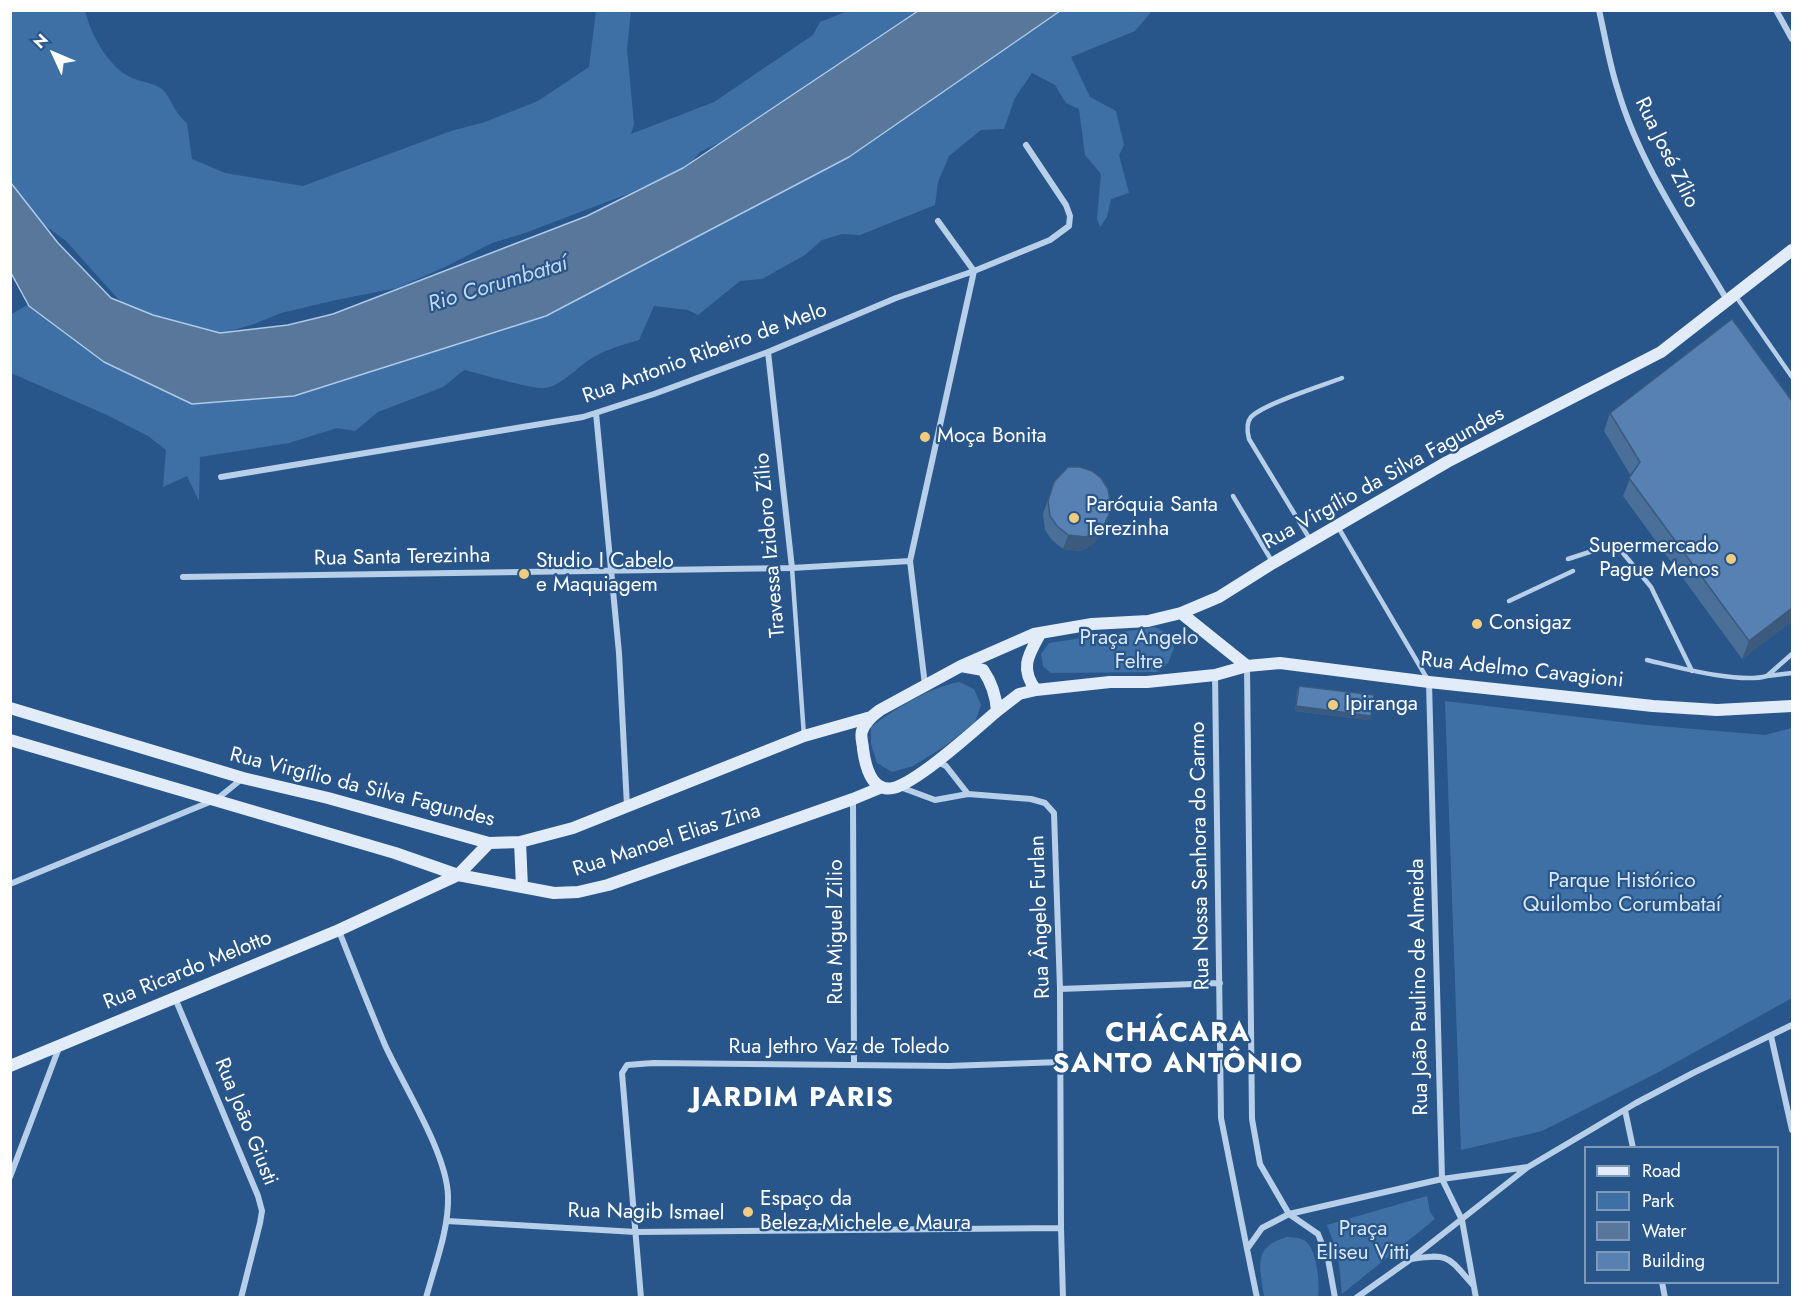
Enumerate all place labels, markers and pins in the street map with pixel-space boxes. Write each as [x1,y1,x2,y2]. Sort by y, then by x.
place label: Moça Bonita [937,424,1047,450]
marker: Moça Bonita [918,430,932,444]
place label: Paróquia Santa Terezinha [1086,493,1218,543]
marker: Paróquia Santa Terezinha [1067,511,1081,525]
place label: Supermercado Pague Menos [1589,534,1719,584]
place label: Studio I Cabelo e Maquiagem [536,549,674,599]
marker: Supermercado Pague Menos [1724,552,1738,566]
marker: Studio I Cabelo e Maquiagem [517,567,531,581]
place label: Consigaz [1489,611,1572,637]
marker: Consigaz [1470,617,1484,631]
place label: Ipiranga [1345,692,1418,718]
marker: Ipiranga [1326,698,1340,712]
place label: Espaço da Beleza-Michele e Maura [760,1187,971,1237]
marker: Espaço da Beleza-Michele e Maura [741,1205,755,1219]

